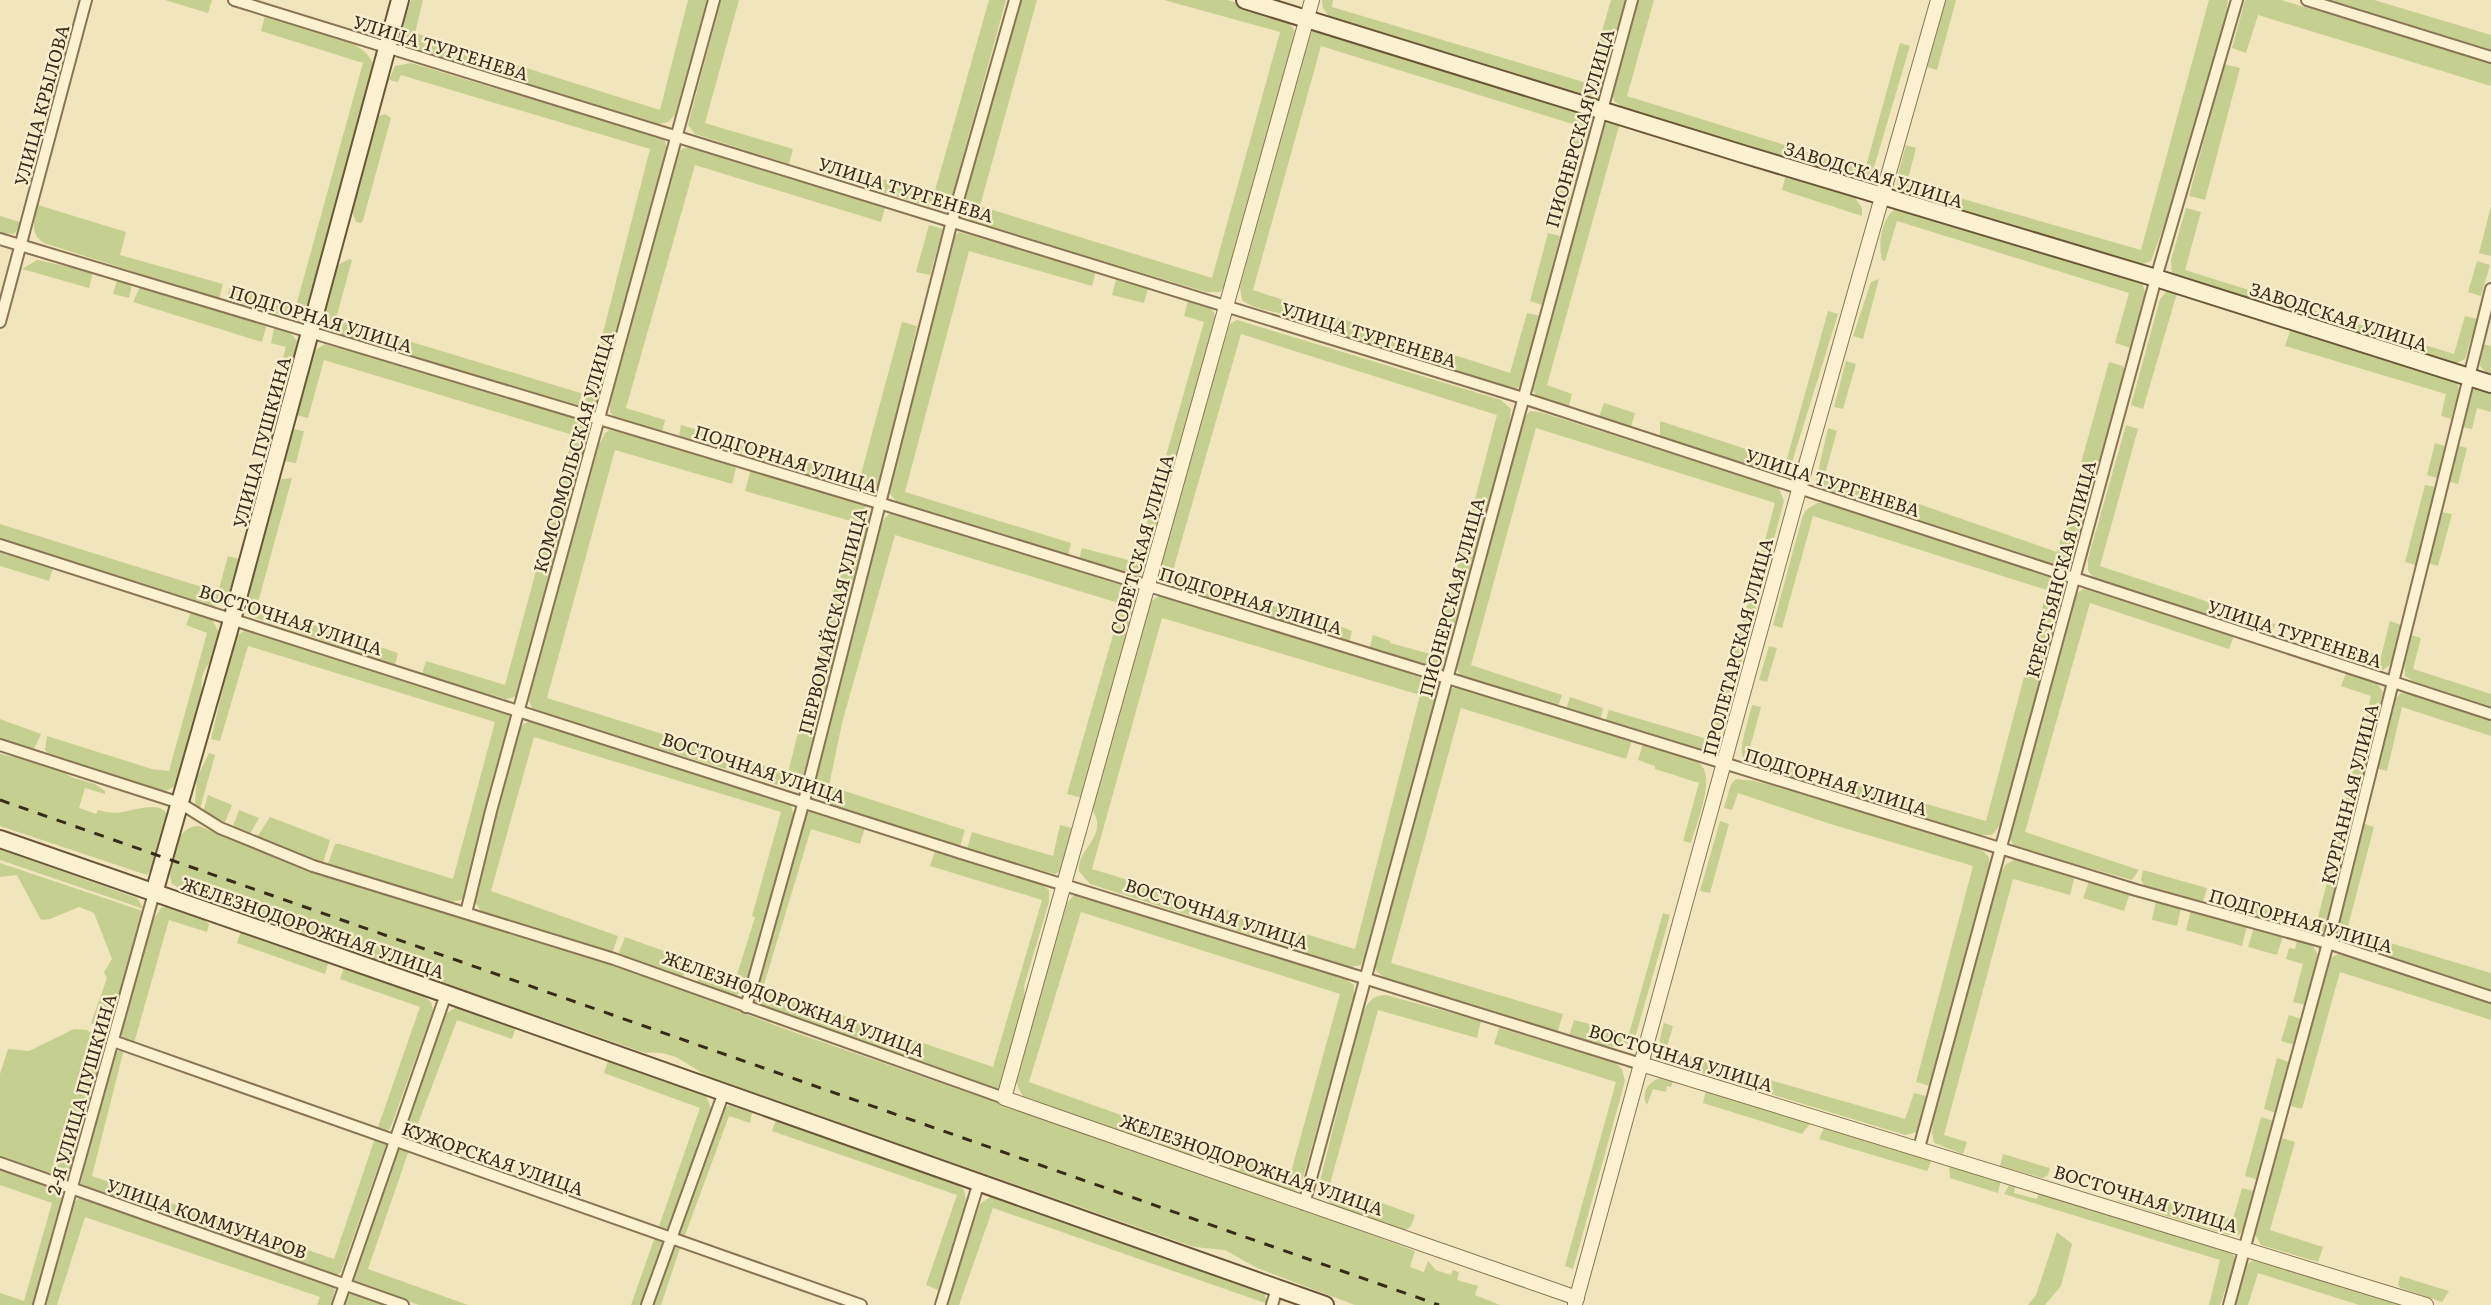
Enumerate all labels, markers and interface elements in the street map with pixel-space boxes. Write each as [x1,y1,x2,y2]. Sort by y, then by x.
street label: УЛИЦА ТУРГЕНЕВА [350,7,532,87]
street label: УЛИЦА КРЫЛОВА [6,21,76,189]
street label: ПИОНЕРСКАЯ УЛИЦА [1538,25,1620,231]
street label: ЗАВОДСКАЯ УЛИЦА [1781,134,1967,214]
street label: УЛИЦА ТУРГЕНЕВА [815,149,997,229]
street label: ЗАВОДСКАЯ УЛИЦА [2246,274,2432,358]
street label: ПОДГОРНАЯ УЛИЦА [226,277,416,359]
street label: УЛИЦА ТУРГЕНЕВА [1278,294,1460,374]
street label: КОМСОМОЛЬСКАЯ УЛИЦА [526,328,620,576]
street label: УЛИЦА ПУШКИНА [225,353,297,531]
street label: ПОДГОРНАЯ УЛИЦА [691,417,881,499]
street label: УЛИЦА ТУРГЕНЕВА [1742,441,1924,523]
street label: СОВЕТСКАЯ УЛИЦА [1102,451,1180,637]
street label: КРЕСТЬЯНСКАЯ УЛИЦА [2018,457,2102,681]
street label: ПИОНЕРСКАЯ УЛИЦА [1411,494,1491,700]
street label: ПЕРВОМАЙСКАЯ УЛИЦА [791,505,873,737]
street label: ПРОЛЕТАРСКАЯ УЛИЦА [1695,535,1779,759]
street label: ПОДГОРНАЯ УЛИЦА [1156,559,1346,641]
street label: ВОСТОЧНАЯ УЛИЦА [196,577,386,661]
street label: УЛИЦА ТУРГЕНЕВА [2204,592,2386,674]
street label: КУРГАННАЯ УЛИЦА [2313,700,2385,888]
street label: ВОСТОЧНАЯ УЛИЦА [659,725,849,809]
street label: ПОДГОРНАЯ УЛИЦА [1741,740,1931,822]
street label: ЖЕЛЕЗНОДОРОЖНАЯ УЛИЦА [178,869,448,985]
street label: ВОСТОЧНАЯ УЛИЦА [1122,871,1312,955]
street label: ПОДГОРНАЯ УЛИЦА [2206,881,2396,959]
street label: ЖЕЛЕЗНОДОРОЖНАЯ УЛИЦА [659,943,929,1063]
street label: 2-Я УЛИЦА ПУШКИНА [39,990,123,1198]
street label: ВОСТОЧНАЯ УЛИЦА [1585,1016,1777,1098]
street label: ЖЕЛЕЗНОДОРОЖНАЯ УЛИЦА [1117,1106,1387,1222]
street label: КУЖОРСКАЯ УЛИЦА [398,1114,588,1202]
street label: ВОСТОЧНАЯ УЛИЦА [2050,1157,2242,1239]
street label: УЛИЦА КОММУНАРОВ [103,1171,311,1265]

